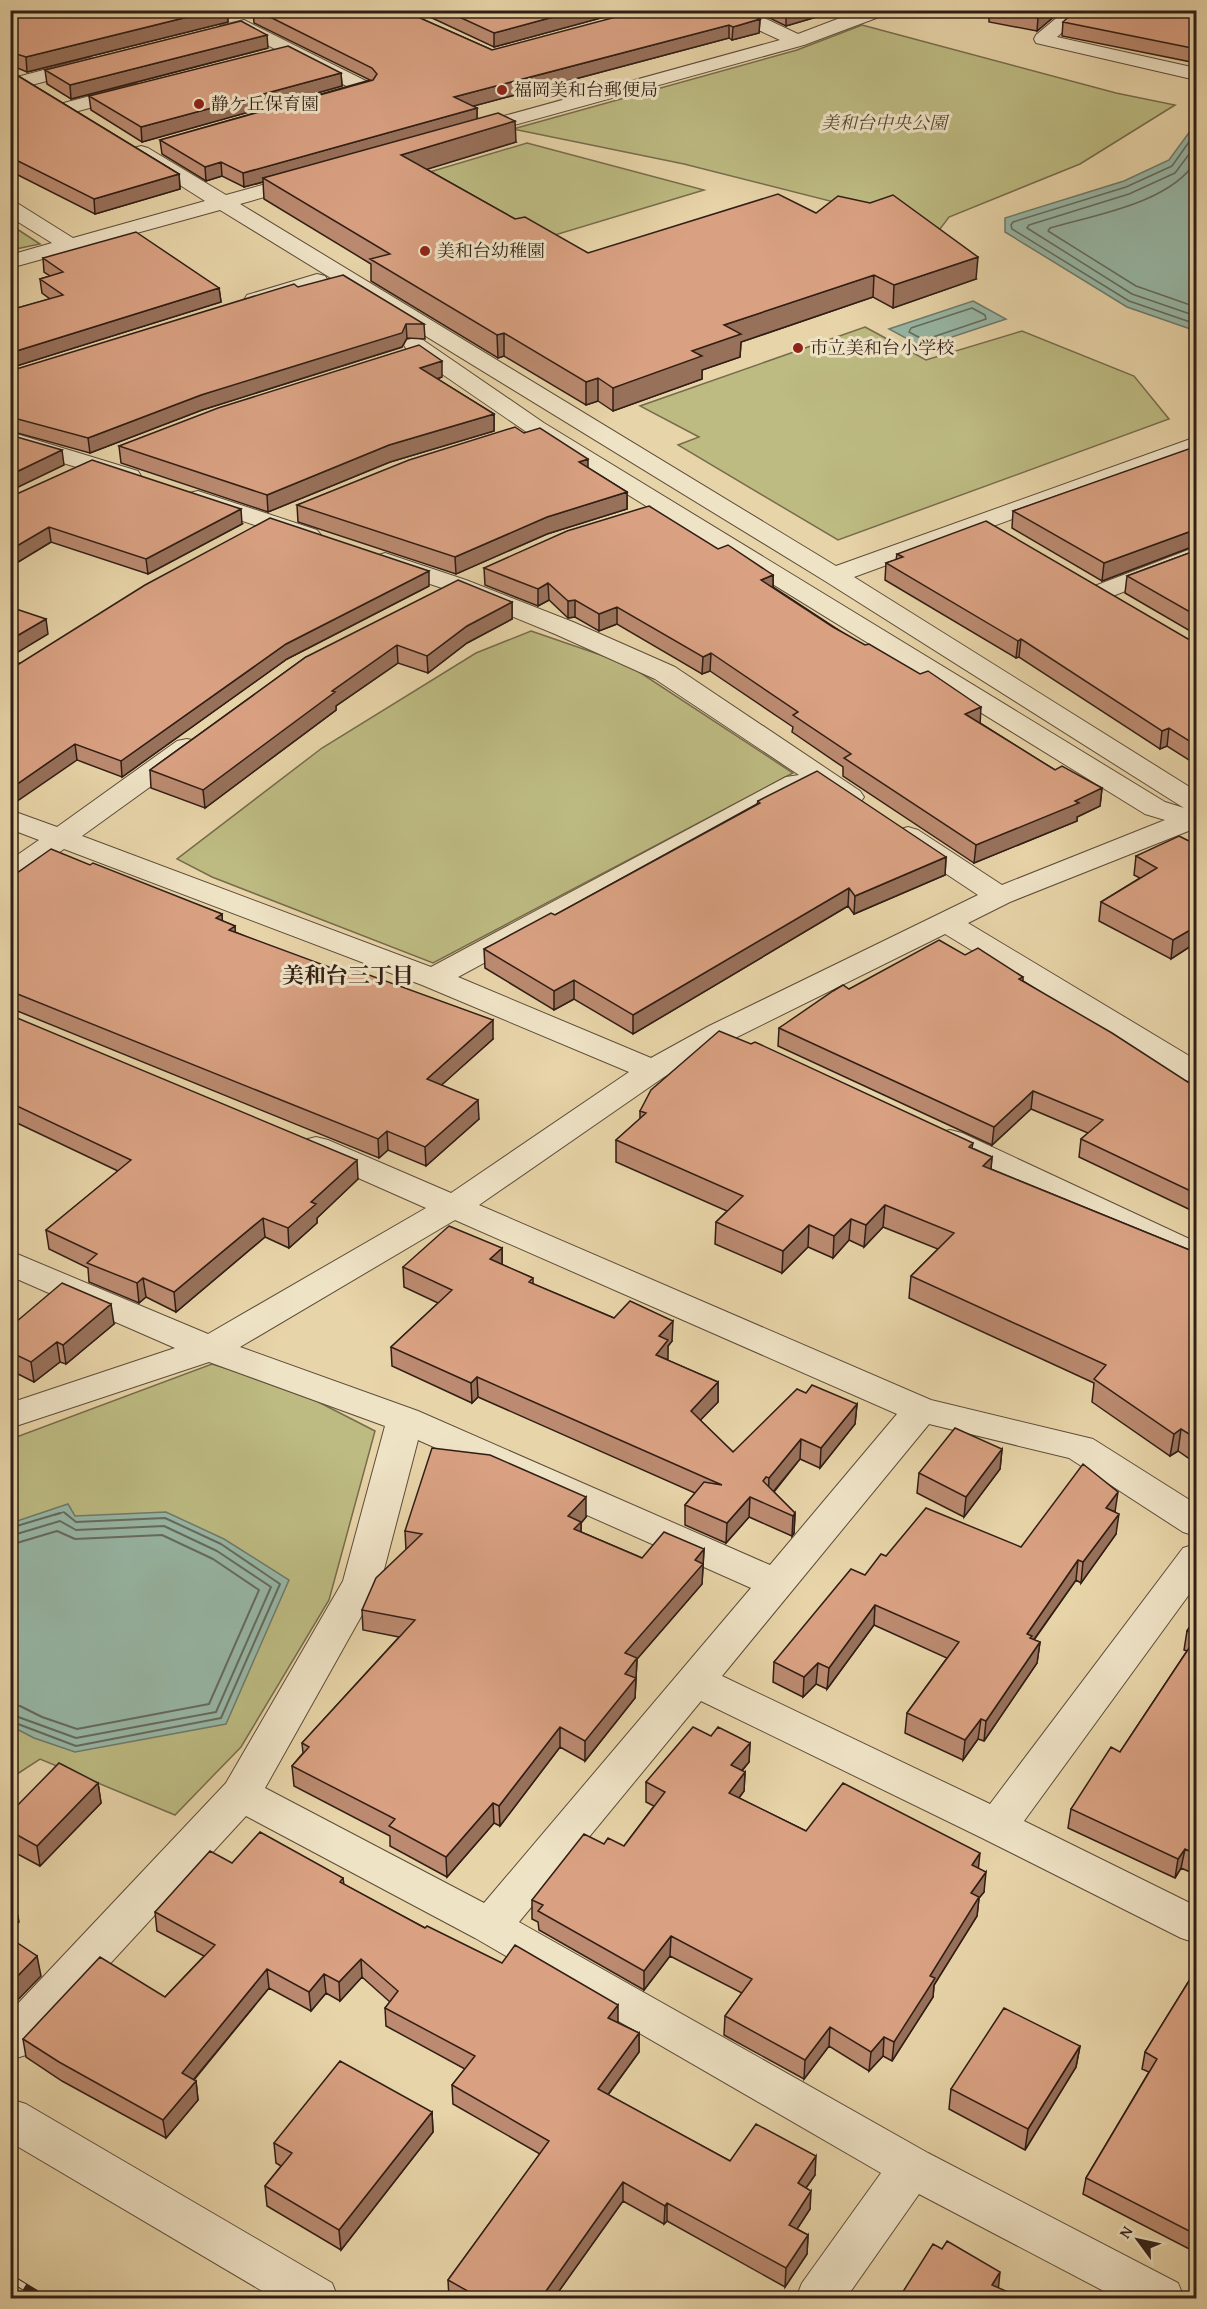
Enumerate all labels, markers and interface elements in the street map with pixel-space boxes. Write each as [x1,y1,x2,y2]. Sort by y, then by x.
place label: 福岡美和台郵便局 [514,76,658,103]
marker: 福岡美和台郵便局 [495,83,509,97]
place label: 静ケ丘保育園 [211,90,319,117]
marker: 静ケ丘保育園 [192,97,206,111]
park label: 美和台中央公園 [821,109,950,136]
place label: 美和台幼稚園 [437,237,545,264]
marker: 美和台幼稚園 [418,244,432,258]
place label: 市立美和台小学校 [810,334,954,361]
marker: 市立美和台小学校 [791,341,805,355]
district label: 美和台三丁目 [282,959,414,991]
north arrow [1108,2210,1168,2270]
text: N [1112,2221,1139,2243]

